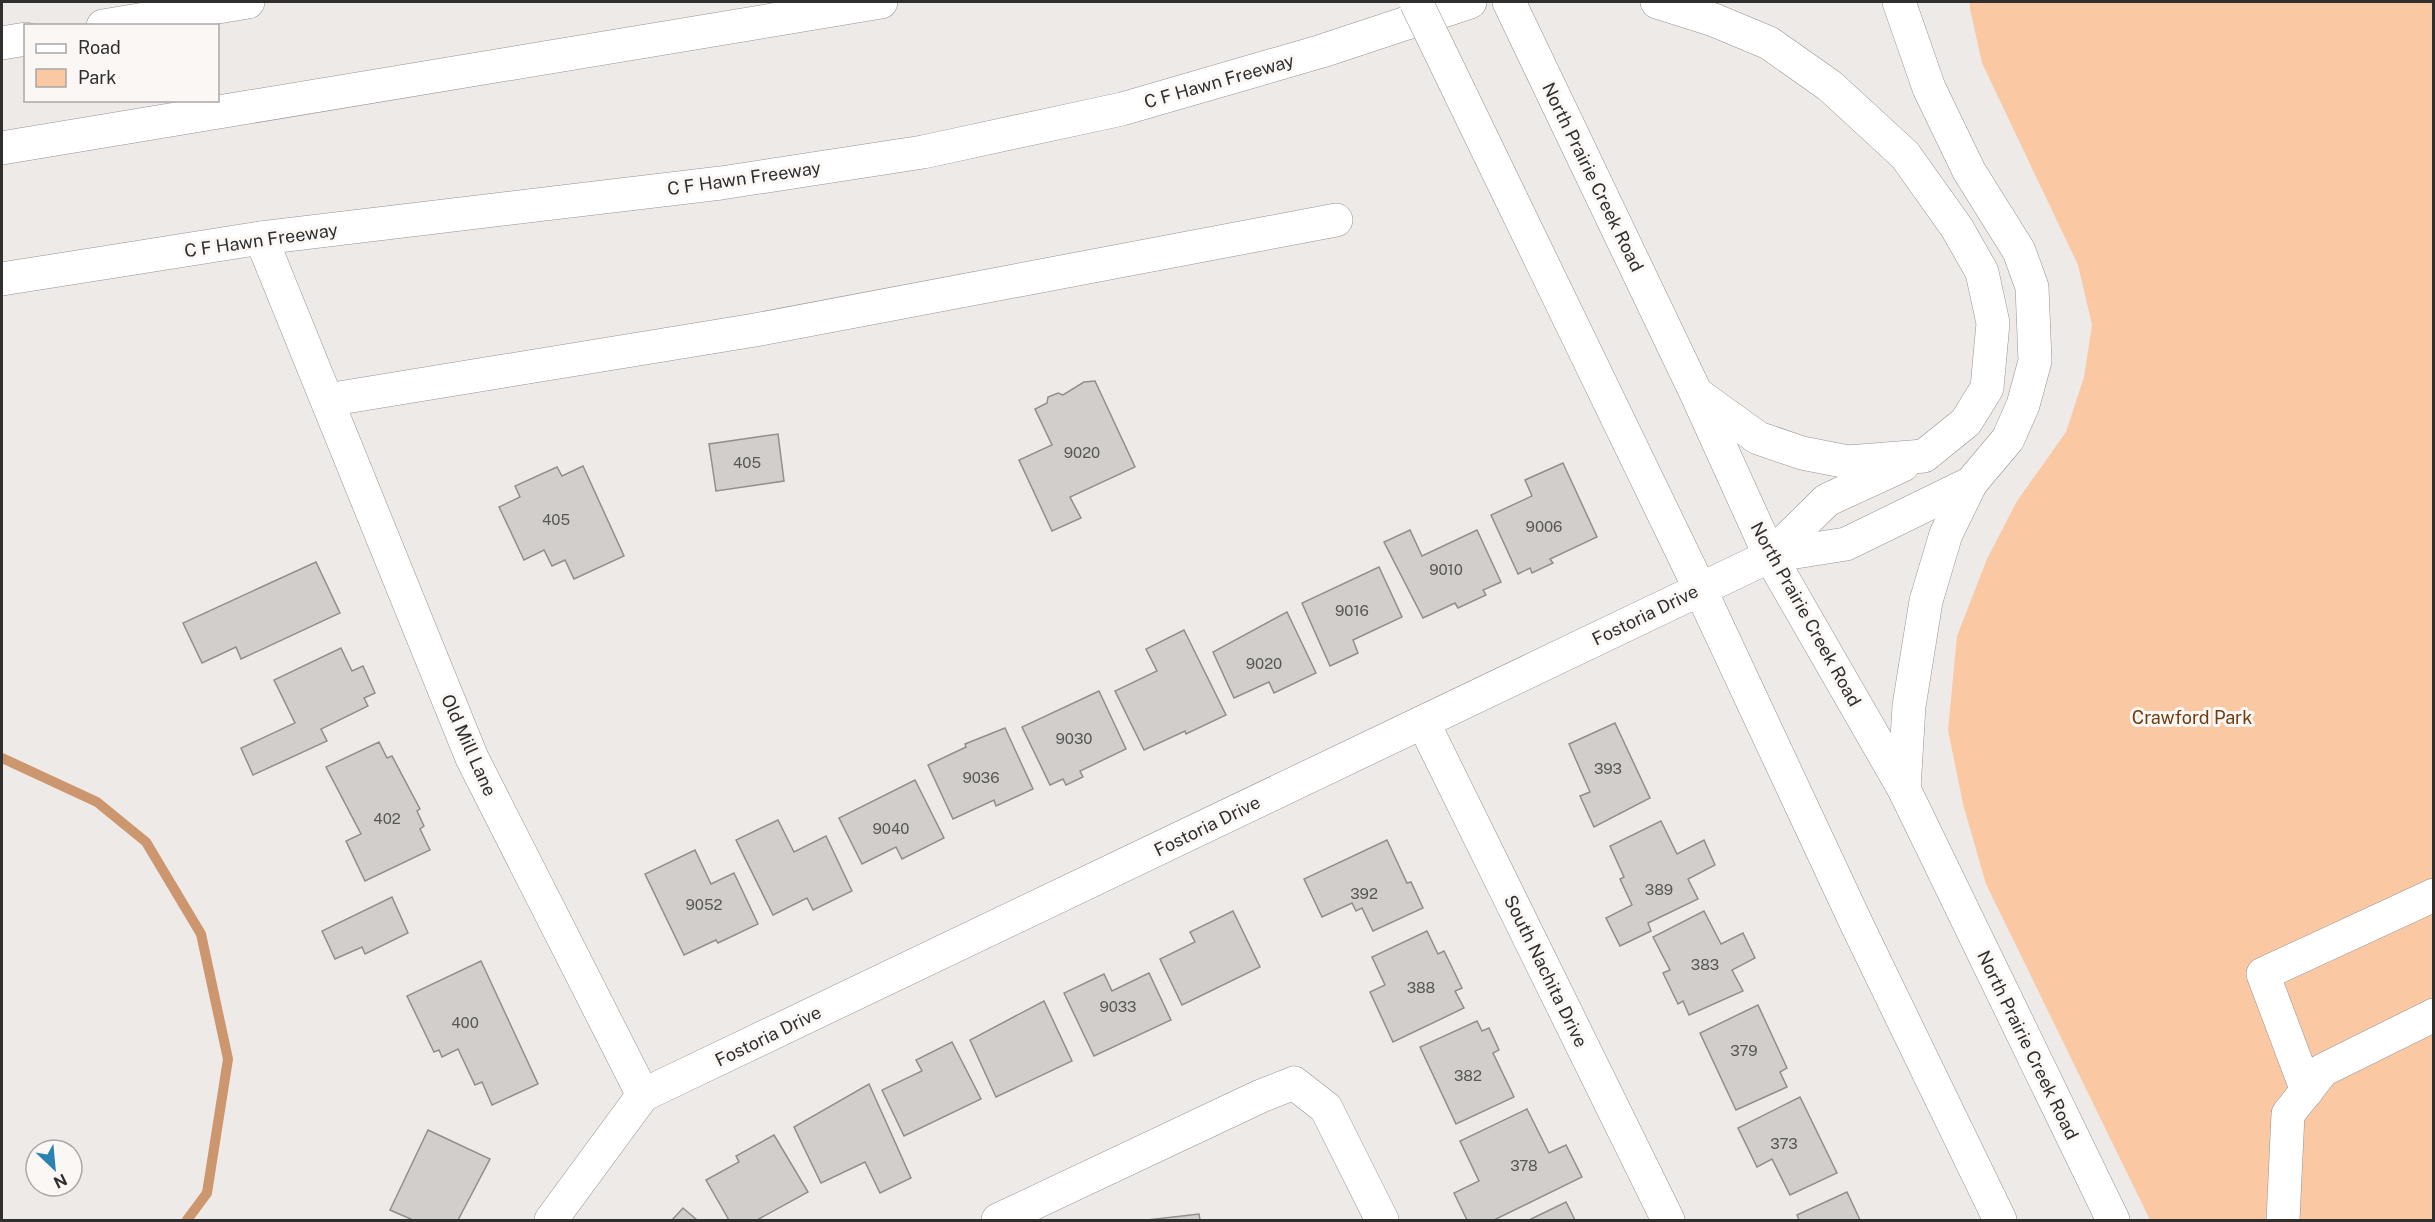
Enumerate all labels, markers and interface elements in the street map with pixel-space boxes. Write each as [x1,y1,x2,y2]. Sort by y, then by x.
legend [24,24,219,102]
text: Road [78,37,121,58]
street label: C F Hawn Freeway [1142,49,1297,112]
text: Park [78,67,116,88]
street label: North Prairie Creek Road [1538,79,1648,275]
street label: C F Hawn Freeway [666,157,823,199]
street label: C F Hawn Freeway [183,219,340,261]
house number: 9020 [1064,444,1100,461]
house number: 405 [733,454,761,471]
house number: 405 [542,511,570,528]
house number: 9006 [1526,518,1562,535]
street label: North Prairie Creek Road [1746,518,1866,710]
house number: 9010 [1429,561,1463,578]
street label: Fostoria Drive [1589,580,1701,650]
house number: 9016 [1335,602,1369,619]
house number: 9020 [1246,655,1282,672]
street label: Old Mill Lane [437,691,501,799]
park label: Crawford Park [2132,707,2252,728]
house number: 9030 [1056,730,1092,747]
house number: 393 [1594,760,1622,777]
house number: 9036 [962,769,1000,786]
street label: Fostoria Drive [1151,791,1263,861]
house number: 402 [373,810,401,827]
house number: 9040 [872,820,910,837]
house number: 389 [1645,881,1673,898]
house number: 392 [1350,885,1378,902]
street label: South Nachita Drive [1500,891,1592,1051]
house number: 9052 [686,896,723,913]
street label: North Prairie Creek Road [1973,947,2083,1143]
house number: 383 [1691,956,1719,973]
house number: 388 [1407,979,1435,996]
house number: 9033 [1099,998,1137,1015]
street label: Fostoria Drive [712,1001,824,1071]
house number: 400 [451,1014,479,1031]
house number: 379 [1730,1042,1758,1059]
house number: 382 [1454,1067,1482,1084]
house number: 373 [1770,1135,1798,1152]
north arrow [24,1138,84,1198]
house number: 378 [1510,1157,1538,1174]
text: N [51,1170,70,1192]

